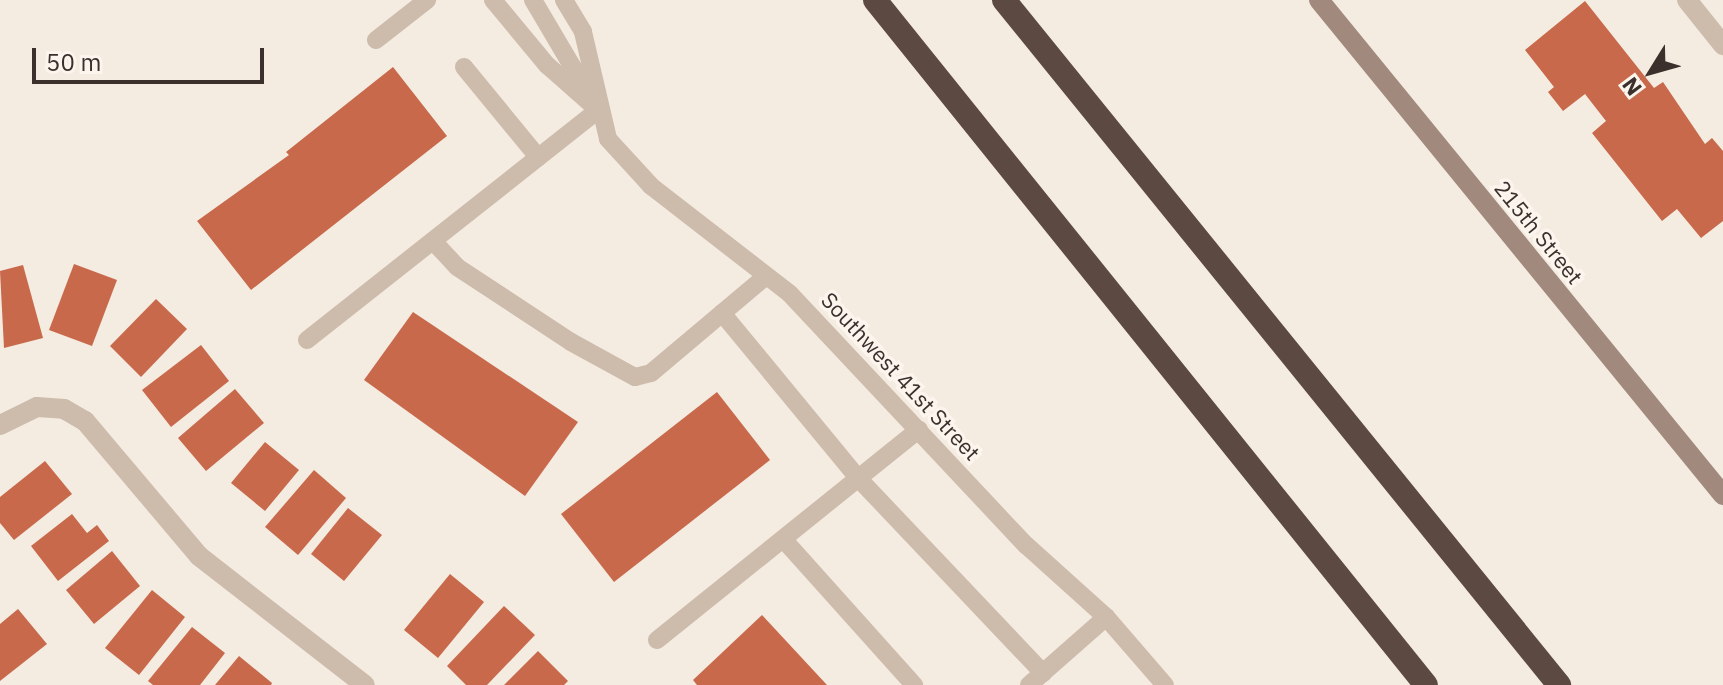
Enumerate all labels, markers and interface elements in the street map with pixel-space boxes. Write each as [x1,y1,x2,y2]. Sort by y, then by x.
scale bar [36,32,268,82]
north arrow [1611,32,1691,112]
text: 50 m [46,46,101,78]
text: N [1615,72,1648,102]
street label: 215th Street [1489,175,1589,289]
street label: Southwest 41st Street [816,286,986,466]

